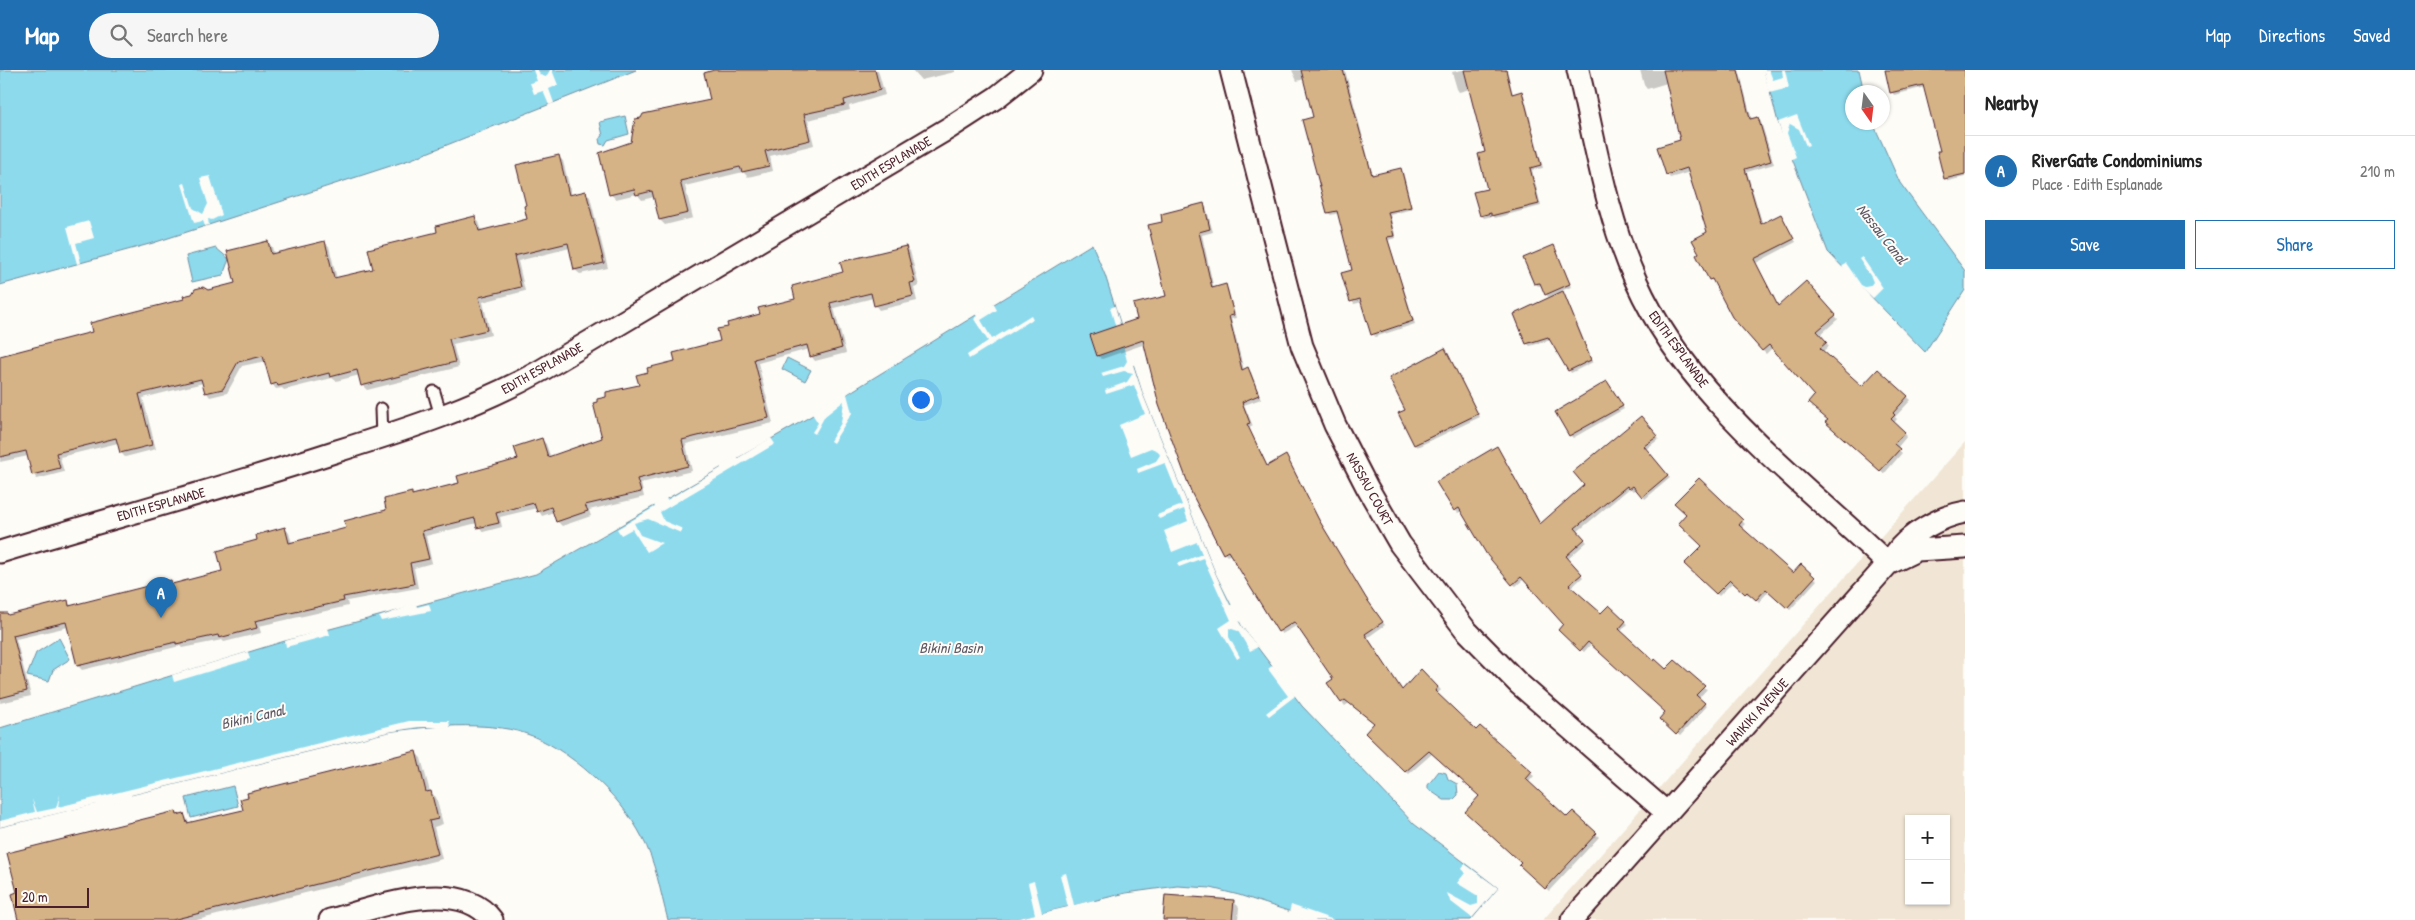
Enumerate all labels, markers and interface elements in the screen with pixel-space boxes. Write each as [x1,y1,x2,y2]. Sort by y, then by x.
search box [89,13,439,58]
text: Map [25,19,59,51]
icon: search [107,21,135,49]
text: Search here [147,22,228,48]
text: Map [2206,23,2231,48]
text: Directions [2259,23,2325,48]
text: Saved [2353,23,2390,48]
north arrow [1845,85,1890,130]
text: Nearby [1985,88,2038,117]
street label: EDITH ESPLANADE [847,131,935,194]
text: RiverGate Condominiums [2032,147,2202,173]
text: A [1997,160,2005,182]
text: 210 m [2360,160,2395,182]
text: Place · Edith Esplanade [2032,173,2163,195]
water label: Nassau Canal [1852,199,1913,269]
button: Save [1985,220,2185,269]
button: Share [2195,220,2395,269]
street label: EDITH ESPLANADE [1645,306,1714,391]
street label: EDITH ESPLANADE [497,337,586,398]
your location [908,387,934,413]
street label: NASSAU COURT [1343,449,1399,529]
street label: EDITH ESPLANADE [115,482,207,525]
pin: A [145,577,177,618]
water label: Bikini Basin [919,637,984,658]
street label: WAIKIKI AVENUE [1721,674,1792,750]
water label: Bikini Canal [219,699,288,734]
map controls [1905,815,1950,905]
button: + [1905,815,1950,860]
button: − [1905,860,1950,905]
scale bar [15,885,89,908]
text: 20 m [22,887,48,906]

